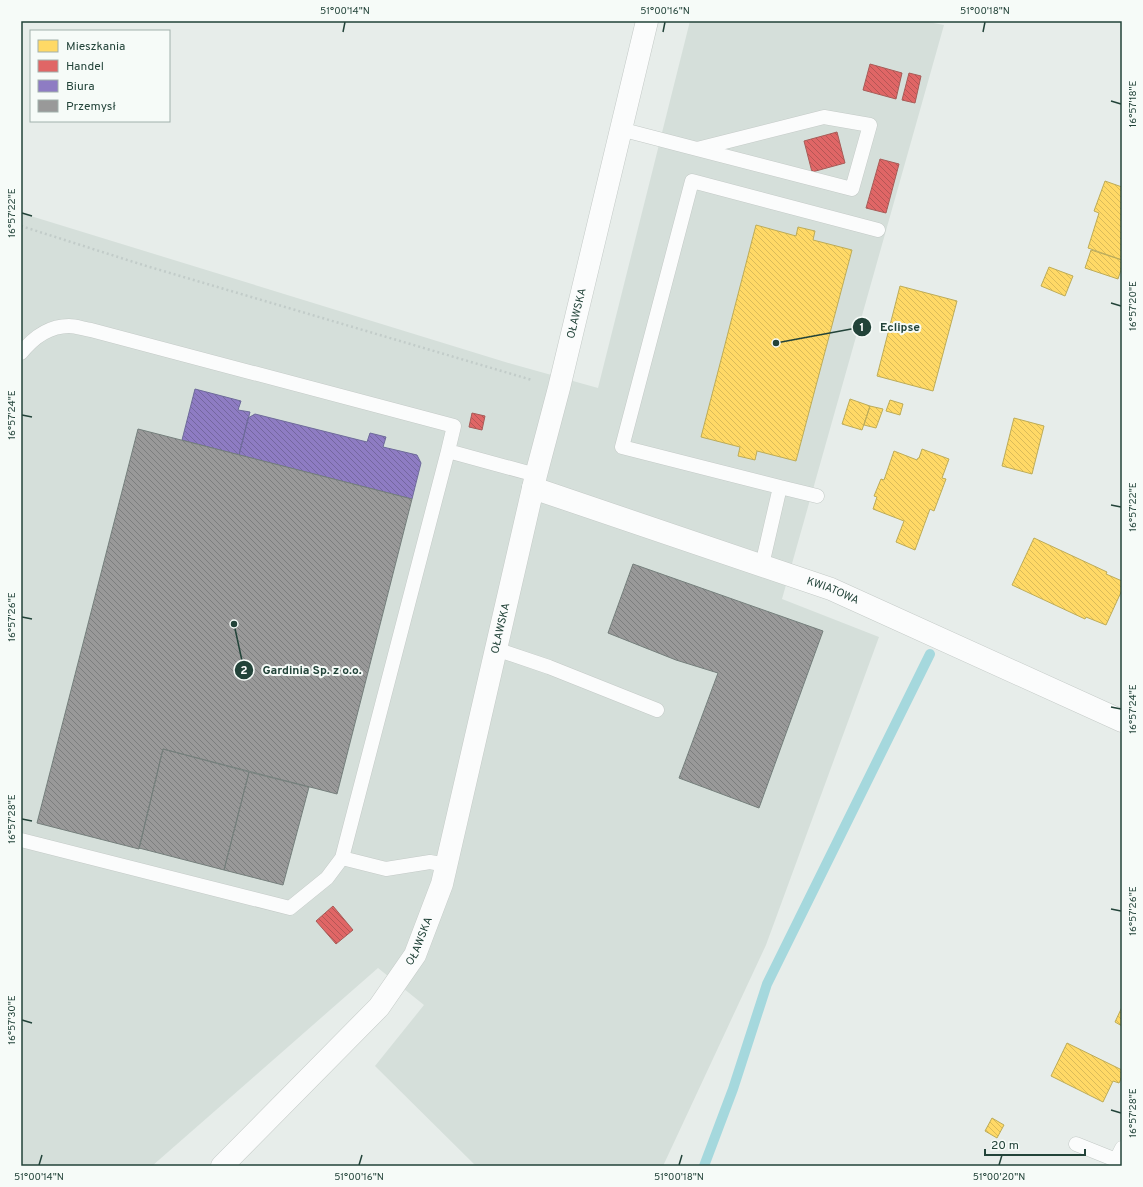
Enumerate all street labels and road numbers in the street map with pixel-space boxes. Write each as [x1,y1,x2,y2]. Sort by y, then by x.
street label: OŁAWSKA [564,287,590,340]
street label: KWIATOWA [805,574,861,608]
street label: OŁAWSKA [488,602,513,655]
street label: OŁAWSKA [403,915,436,968]

